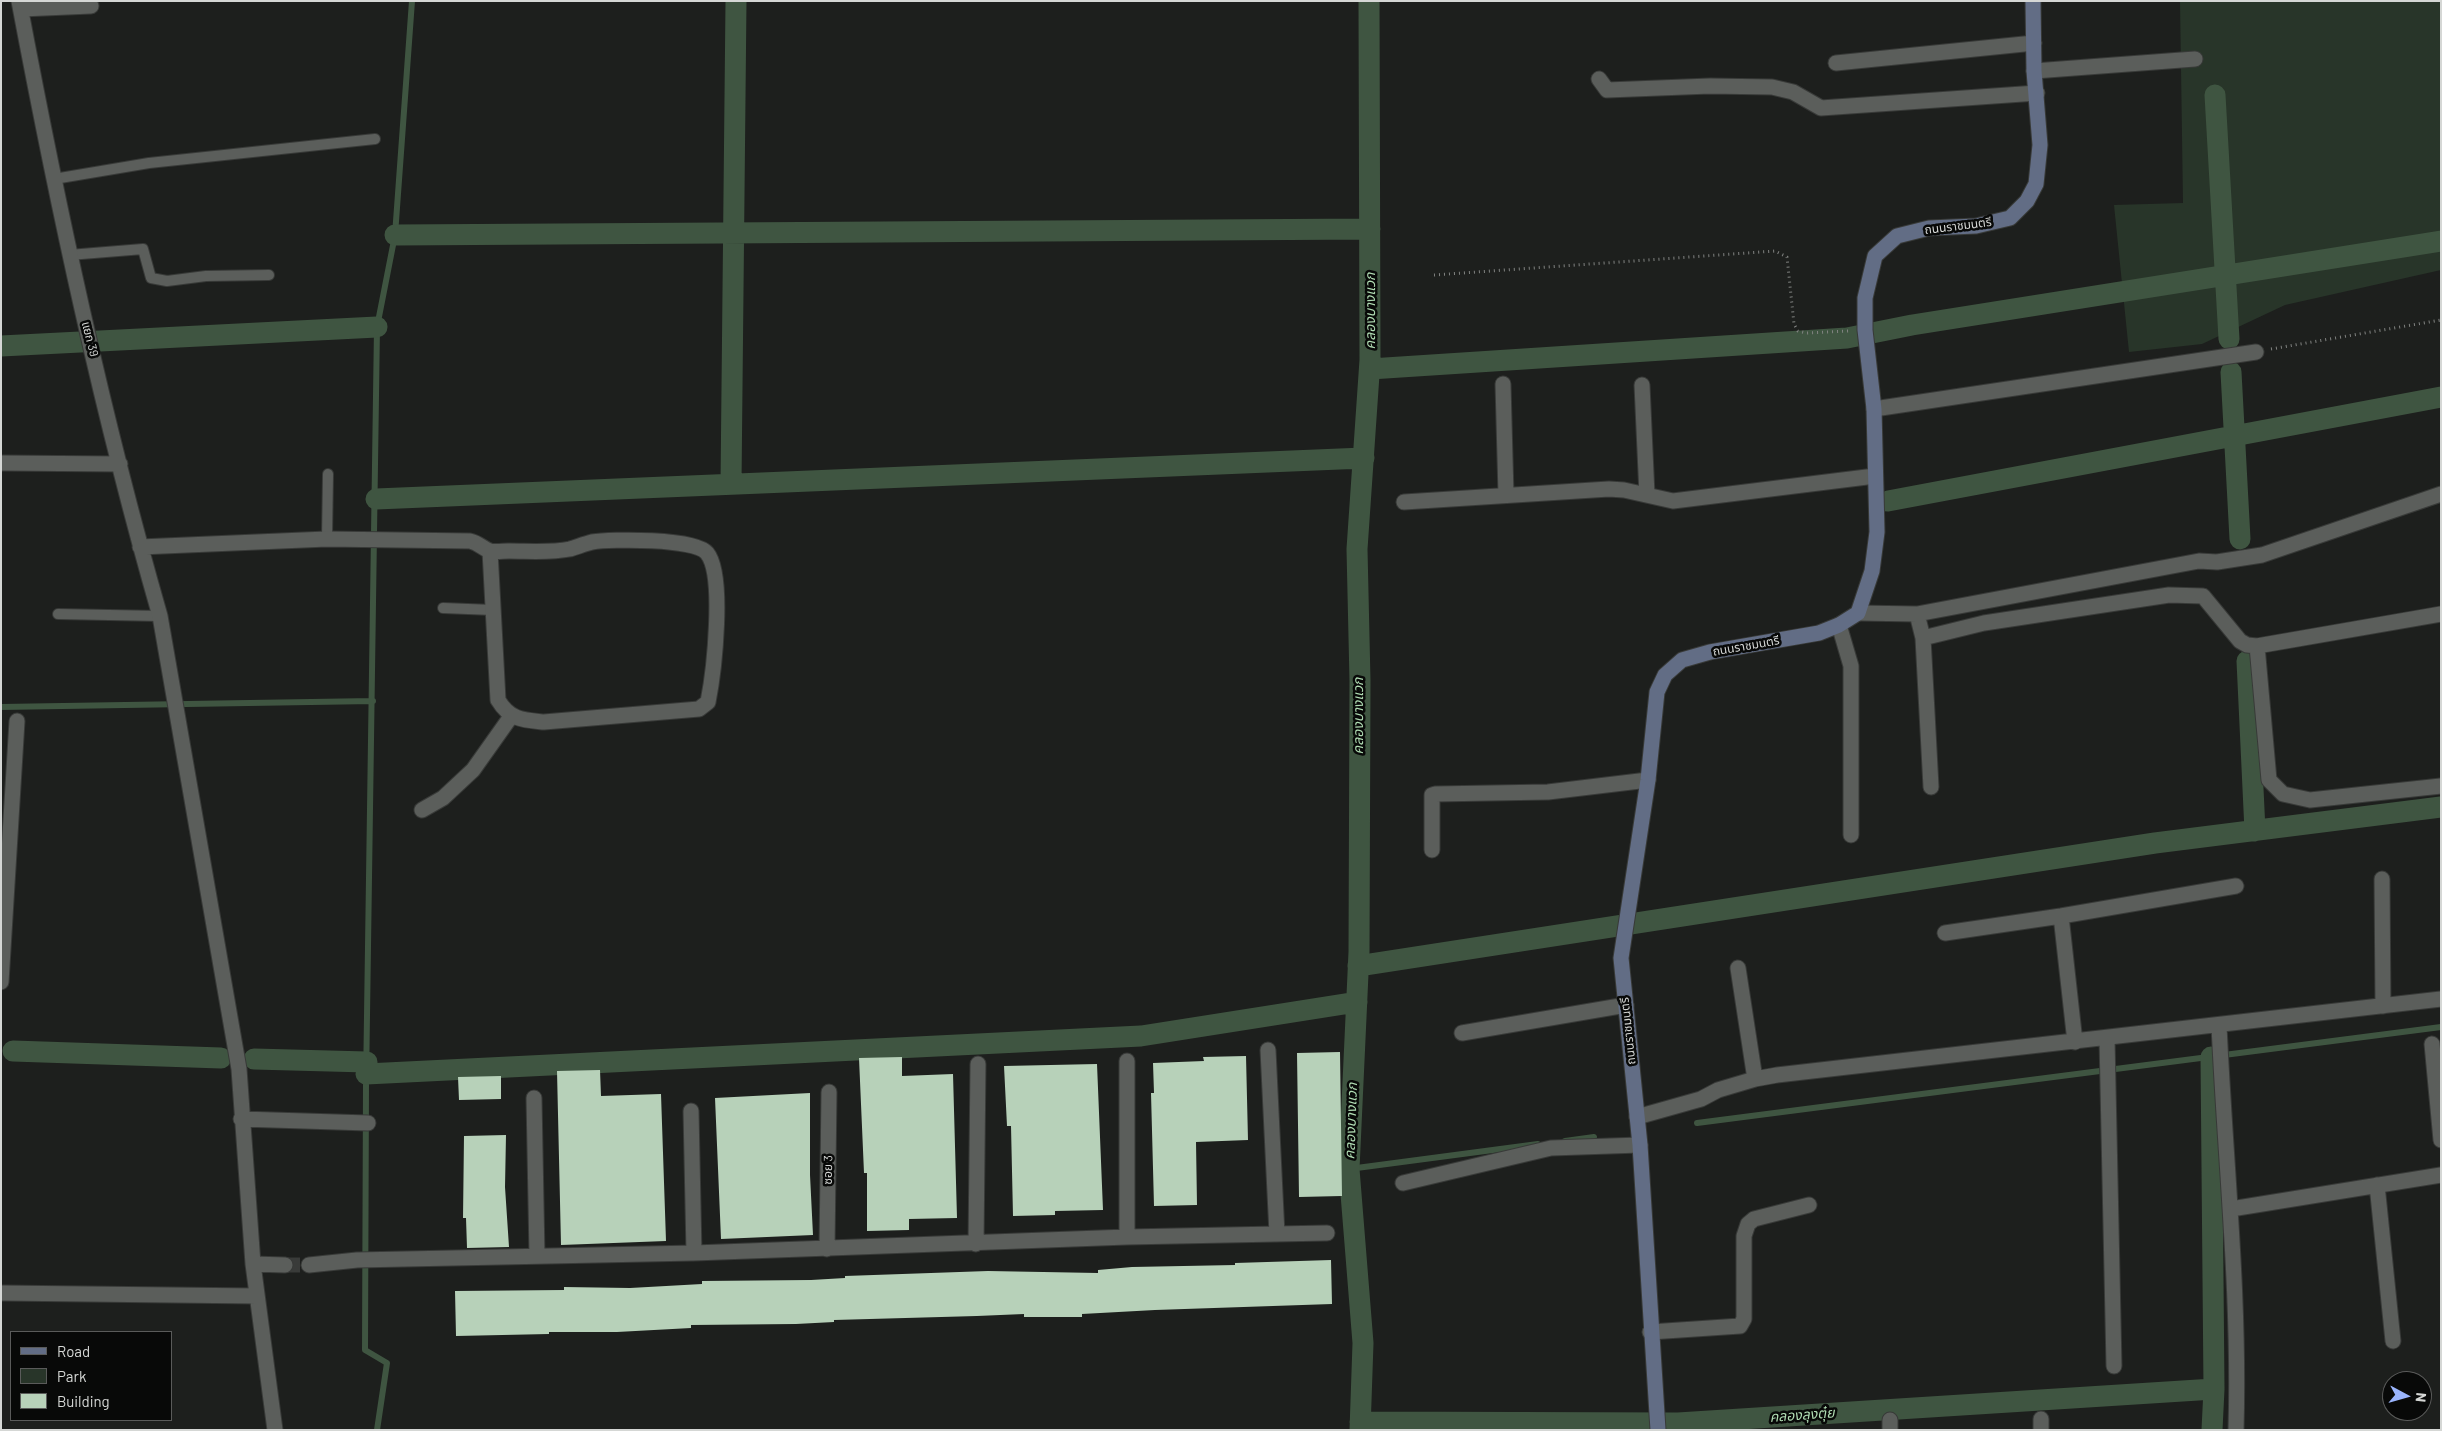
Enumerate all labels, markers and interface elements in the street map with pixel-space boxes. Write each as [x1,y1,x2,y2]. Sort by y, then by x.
street label: ถนนราชมนตรี [1924,215,1992,237]
water label: คลองบางแวก [1362,273,1378,349]
street label: แยก 39 [79,320,101,358]
street label: ถนนราชมนตรี [1712,633,1780,659]
water label: คลองบางแวก [1350,678,1366,754]
street label: ถนนราชมนตรี [1617,997,1639,1065]
water label: คลองบางแวก [1341,1082,1361,1160]
street label: ซอย 3 [821,1155,835,1185]
legend [10,1331,172,1421]
text: Road [57,1342,90,1360]
text: Park [57,1367,86,1385]
north arrow [2382,1371,2432,1421]
text: Building [57,1392,110,1410]
text: N [2412,1392,2430,1403]
water label: คลองลุงตุ๋ย [1769,1404,1835,1426]

